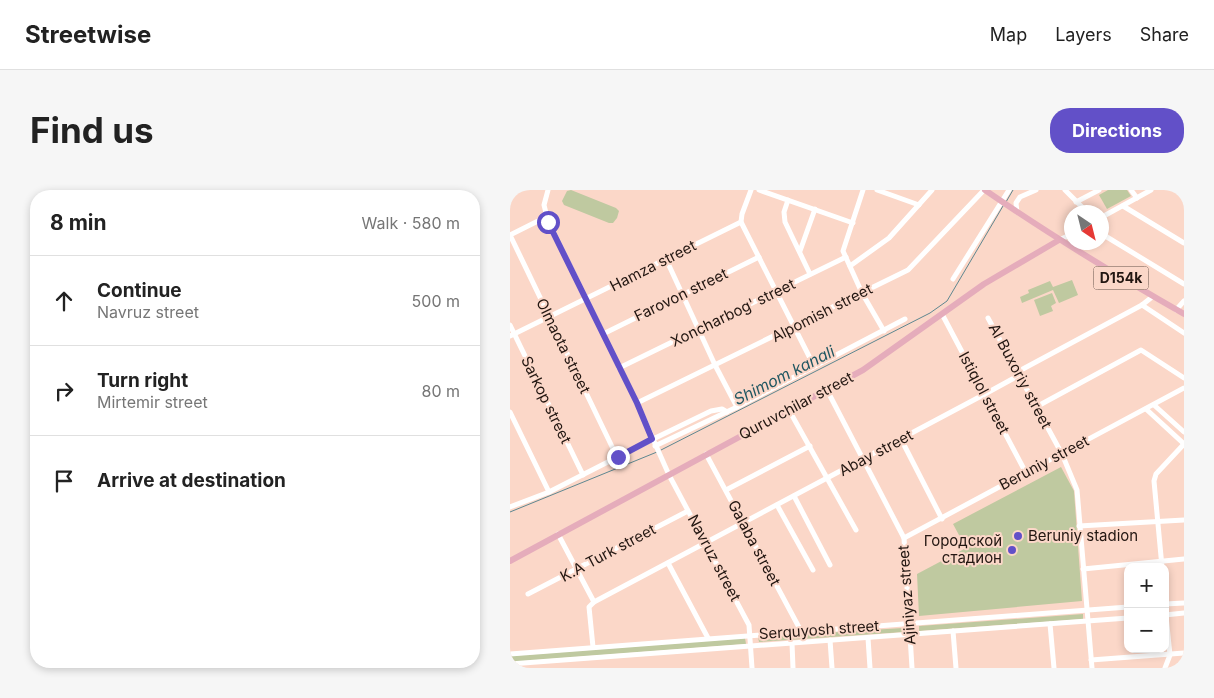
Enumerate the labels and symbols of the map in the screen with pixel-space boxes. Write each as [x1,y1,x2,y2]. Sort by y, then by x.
north arrow [1064,205,1109,250]
route start [537,211,560,234]
street label: Hamza street [606,236,699,295]
street label: Farovon street [631,264,731,325]
road number: D154k [1094,266,1148,290]
street label: Xoncharbog' street [667,274,798,351]
street label: Alpomish street [768,279,875,346]
street label: Olmaota street [532,295,595,397]
street label: Al Buxoriy street [985,320,1056,432]
water label: Shimom kanali [730,340,839,409]
street label: Istiqlol street [955,348,1014,437]
street label: Sarkop street [517,353,576,447]
street label: Quruvchilar street [735,367,856,444]
street label: Abay street [835,425,916,480]
street label: Beruniy street [996,431,1092,494]
route end [607,446,630,469]
street label: Galaba street [724,497,785,589]
street label: Navruz street [684,511,745,604]
street label: K.A Turk street [557,519,659,586]
place label: Beruniy stadion [1028,526,1138,545]
marker: Beruniy stadion [1012,530,1024,542]
place label: Городской стадион [924,531,1002,567]
street label: Ajiniyaz street [894,544,919,646]
marker: Городской стадион [1006,544,1018,556]
street label: Serquyosh street [758,616,880,643]

